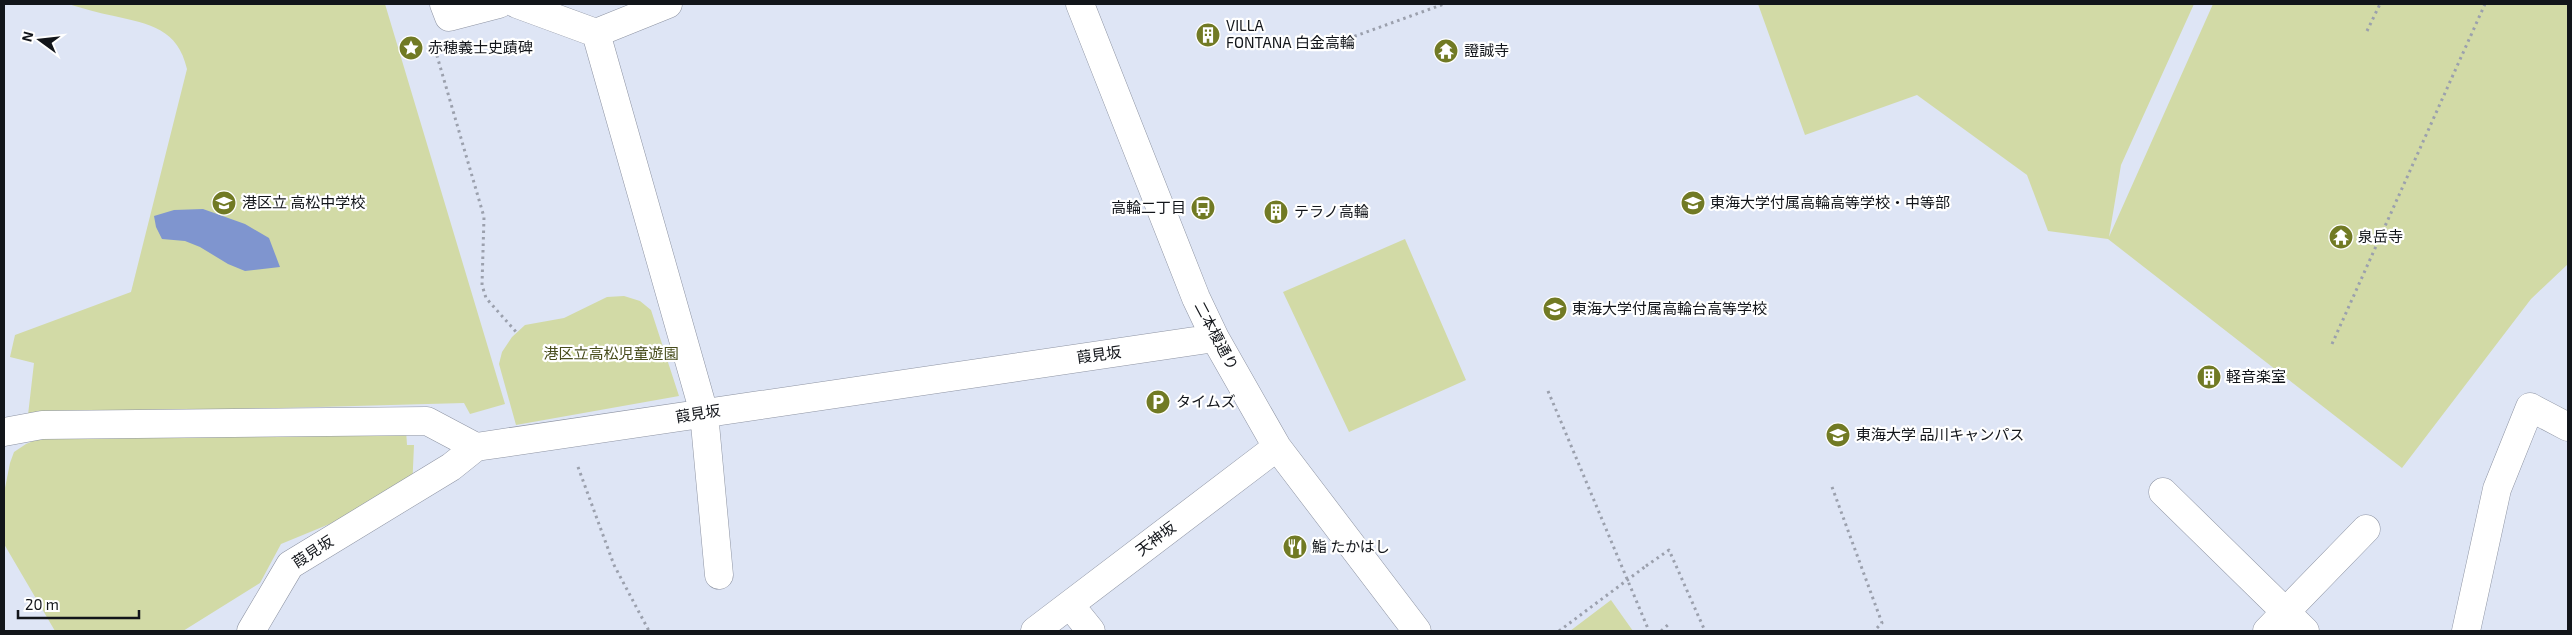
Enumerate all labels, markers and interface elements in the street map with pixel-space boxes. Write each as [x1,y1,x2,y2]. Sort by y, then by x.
north arrow [15,15,65,65]
place label: VILLA FONTANA 白金高輪 [1226,16,1355,51]
building icon: VILLA FONTANA 白金高輪 [1195,22,1221,48]
text: N [17,29,36,44]
place icon: 赤穂義士史蹟碑 [398,35,424,61]
place label: 赤穂義士史蹟碑 [428,38,533,56]
temple icon: 證誠寺 [1433,38,1459,64]
place label: 證誠寺 [1464,41,1509,59]
school or university icon: 港区立 高松中学校 [211,190,237,216]
school or university icon: 東海大学付属高輪高等学校・中等部 [1680,190,1706,216]
place label: 港区立 高松中学校 [242,193,365,211]
place label: 東海大学付属高輪高等学校・中等部 [1710,193,1950,211]
bus stop icon: 高輪二丁目 [1190,195,1216,221]
place label: 高輪二丁目 [1111,198,1186,216]
building icon: テラノ高輪 [1263,199,1289,225]
place label: テラノ高輪 [1294,202,1369,220]
temple icon: 泉岳寺 [2328,224,2354,250]
place label: 泉岳寺 [2358,227,2403,245]
school or university icon: 東海大学付属高輪台高等学校 [1542,296,1568,322]
street label: 二本榎通り [1191,298,1242,373]
place label: 東海大学付属高輪台高等学校 [1572,299,1767,317]
street label: 葭見坂 [1075,342,1122,366]
park label: 港区立高松児童遊園 [543,344,679,362]
building icon: 軽音楽室 [2196,364,2222,390]
place label: 軽音楽室 [2226,367,2286,385]
parking icon: タイムズ [1145,389,1171,415]
place label: タイムズ [1176,392,1236,410]
street label: 葭見坂 [674,401,721,425]
school or university icon: 東海大学 品川キャンパス [1825,422,1851,448]
place label: 東海大学 品川キャンパス [1856,425,2024,443]
street label: 天神坂 [1132,517,1179,559]
street label: 葭見坂 [289,531,336,571]
restaurant icon: 鮨 たかはし [1282,534,1308,560]
place label: 鮨 たかはし [1312,537,1390,555]
scale bar [18,588,139,620]
text: 20 m [25,595,59,613]

